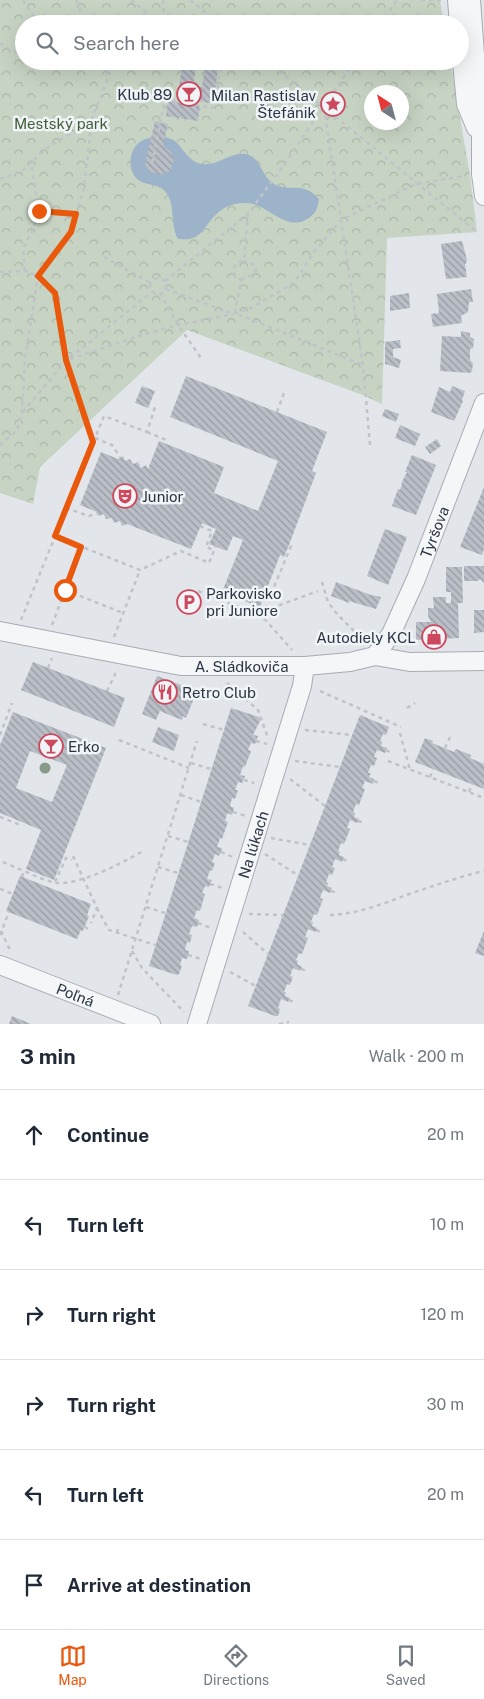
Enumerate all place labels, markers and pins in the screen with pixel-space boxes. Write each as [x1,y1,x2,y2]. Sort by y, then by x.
bar icon: Klub 89 [176,81,202,107]
place label: Klub 89 [117,86,172,103]
place label: Milan Rastislav Štefánik [211,87,316,121]
place icon: Milan Rastislav Štefánik [320,91,346,117]
theatre icon: Junior [112,483,138,509]
place label: Junior [142,488,183,505]
place label: Parkovisko pri Juniore [206,585,281,619]
parking icon: Parkovisko pri Juniore [176,589,202,615]
shop icon: Autodiely KCL [421,624,447,650]
place label: Autodiely KCL [316,629,416,646]
restaurant icon: Retro Club [152,679,178,705]
place label: Retro Club [182,684,256,701]
bar icon: Erko [38,733,64,759]
place label: Erko [68,738,100,755]

